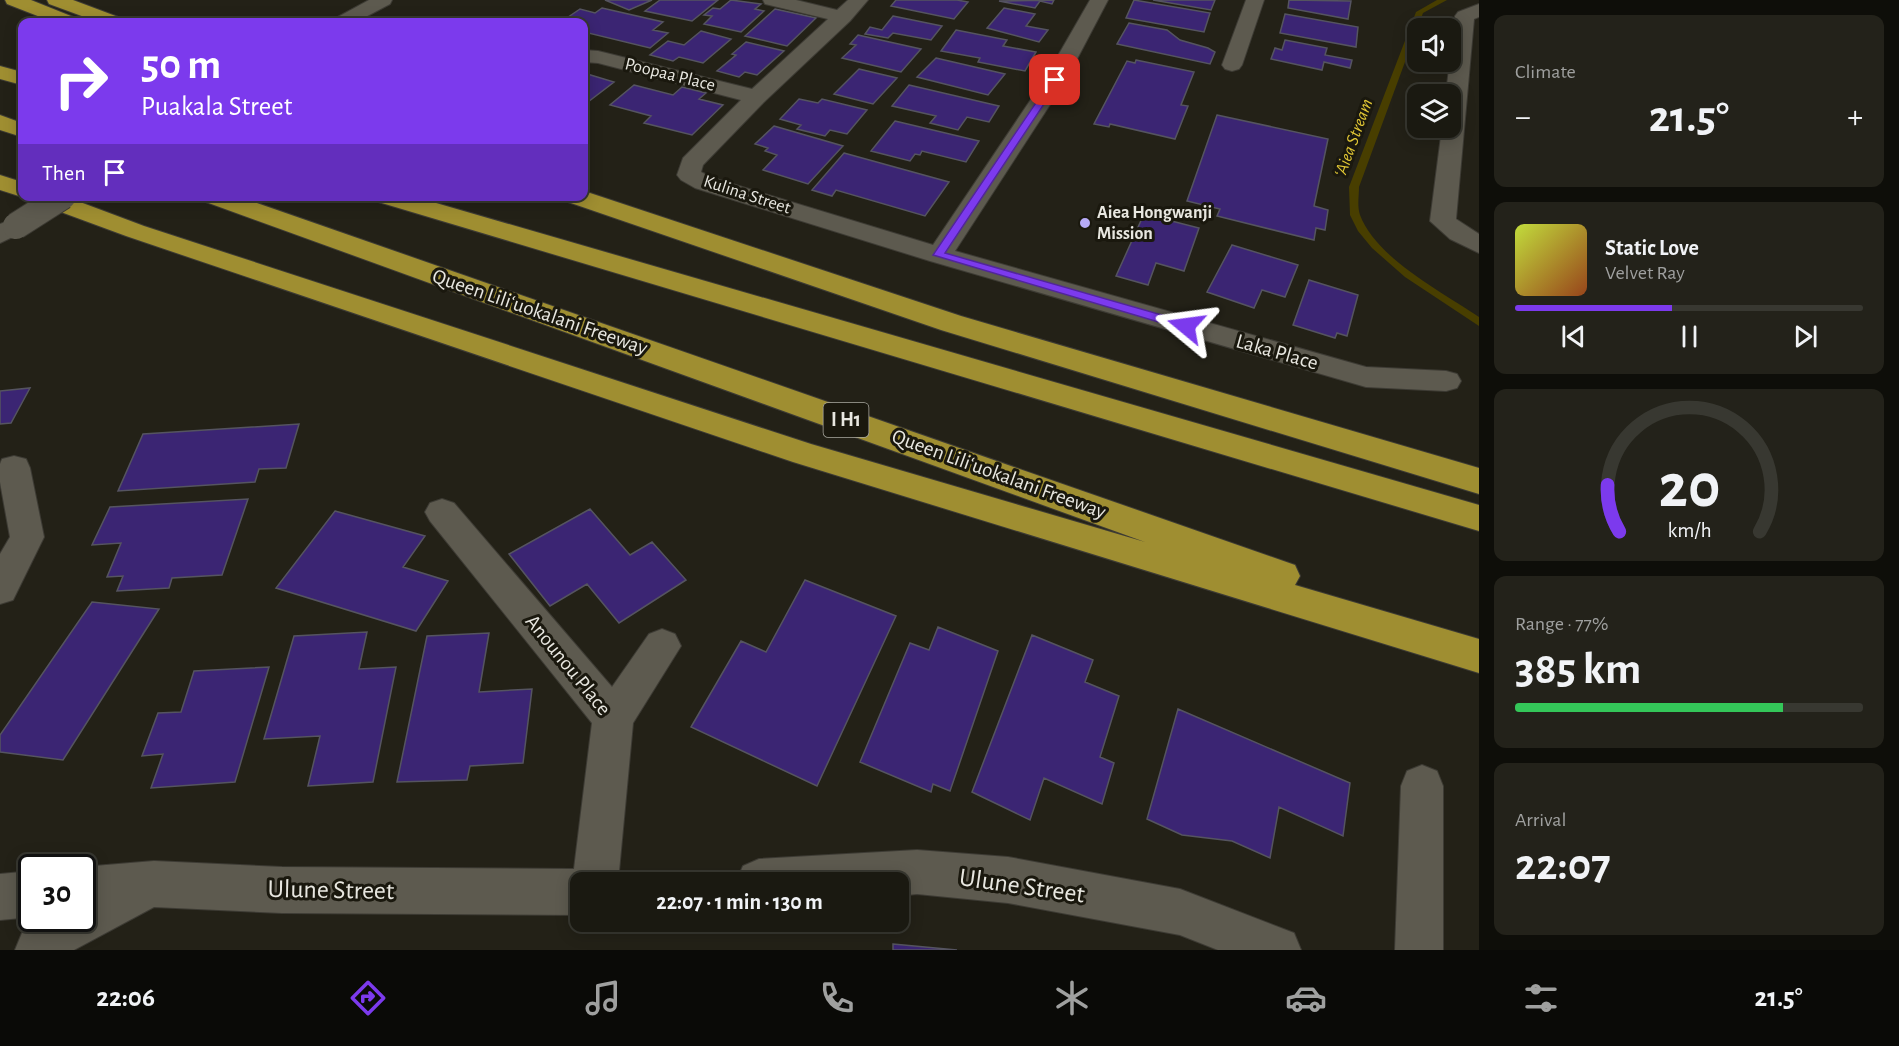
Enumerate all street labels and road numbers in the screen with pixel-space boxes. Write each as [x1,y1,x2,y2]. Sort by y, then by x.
street label: Poopaa Place [623,55,717,95]
street label: Kulina Street [701,172,793,218]
street label: Queen Liliʻuokalani Freeway [430,265,650,359]
street label: Laka Place [1234,330,1320,374]
road number: I H1 [824,403,868,437]
street label: Queen Liliʻuokalani Freeway [889,425,1109,523]
street label: Anounou Place [521,611,615,719]
street label: Ulune Street [958,864,1086,908]
street label: Ulune Street [267,876,395,904]

